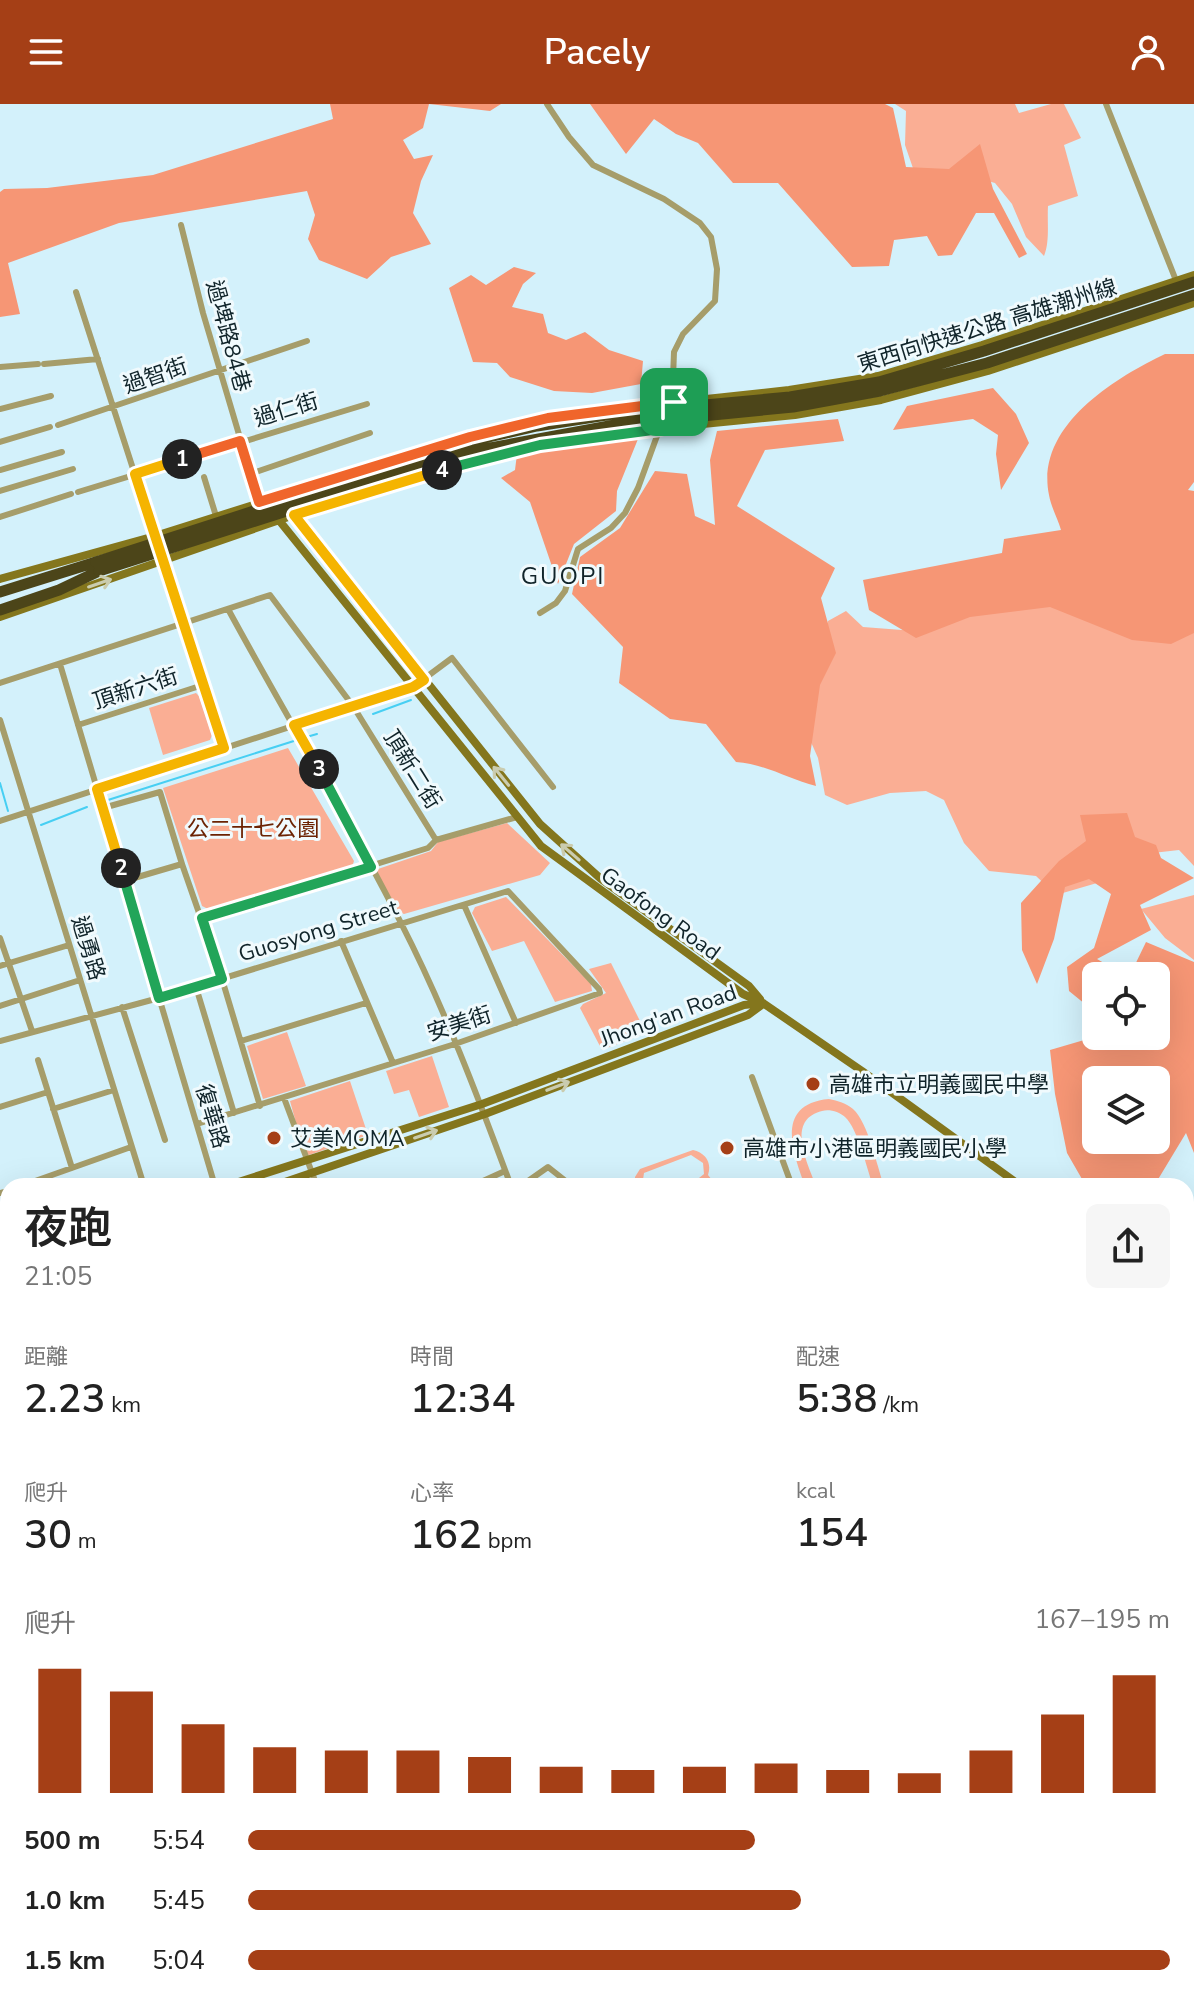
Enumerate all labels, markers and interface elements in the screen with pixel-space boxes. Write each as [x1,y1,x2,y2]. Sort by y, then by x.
text: Pacely [544,28,650,77]
icon: menu [24,30,68,74]
icon: person [1126,30,1170,74]
street label: 東西向快速公路 高雄潮州線 [854,272,1121,380]
street label: 過埤路84巷 [199,277,257,395]
street label: 過智街 [119,351,191,401]
pin [640,368,708,436]
icon: arrive [652,380,696,424]
street label: 過仁街 [250,386,322,434]
pin: 1 [162,439,202,479]
text: 1 [175,444,189,474]
pin: 4 [422,450,462,490]
text: 4 [435,455,449,485]
district label: GUOPI [521,560,605,592]
one-way arrow [88,575,112,589]
street label: 頂新六街 [89,661,182,717]
street label: 頂新二街 [376,724,448,815]
pin: 3 [299,749,339,789]
text: 3 [312,754,326,784]
one-way arrow [493,766,510,787]
park label: 公二十七公園 [187,814,319,844]
one-way arrow [561,843,581,861]
pin: 2 [101,848,141,888]
text: 2 [114,853,128,883]
street label: Gaofong Road [594,860,726,967]
street label: Guosyong Street [235,892,402,969]
street label: 過勇路 [64,912,112,984]
map controls [1082,962,1170,1154]
button: locate [1082,962,1170,1050]
street label: Jhong'an Road [595,977,741,1055]
street label: 安美街 [423,999,495,1048]
button: layers [1082,1066,1170,1154]
place label: 高雄市立明義國民中學 [829,1070,1049,1100]
marker: 高雄市立明義國民中學 [804,1075,822,1093]
one-way arrow [546,1078,570,1092]
street label: 復華路 [188,1080,236,1152]
place label: 艾美MOMA [290,1124,405,1154]
one-way arrow [413,1125,438,1140]
marker: 艾美MOMA [265,1129,283,1147]
place label: 高雄市小港區明義國民小學 [743,1134,1007,1164]
marker: 高雄市小港區明義國民小學 [718,1139,736,1157]
text: 夜跑 [24,1199,112,1259]
button: share [1086,1204,1170,1288]
text: 21:05 [24,1259,92,1294]
text: 距離 [24,1342,68,1372]
text: 時間 [410,1342,454,1372]
text: 配速 [796,1342,840,1372]
text: 2.23 [24,1372,105,1426]
text: 12:34 [410,1372,515,1426]
text: 5:38 [796,1372,877,1426]
text: km [105,1390,141,1420]
text: /km [877,1390,919,1420]
text: kcal [796,1476,835,1506]
text: 爬升 [24,1478,68,1508]
text: 心率 [410,1478,454,1508]
text: 154 [796,1506,868,1560]
text: 30 [24,1508,72,1562]
text: 162 [410,1508,482,1562]
text: m [72,1526,97,1556]
text: bpm [482,1526,532,1556]
text: 167–195 m [1034,1602,1170,1637]
text: 爬升 [24,1606,76,1641]
text: 500 m [24,1823,101,1858]
text: 5:54 [152,1823,205,1858]
text: 1.0 km [24,1883,105,1918]
text: 5:45 [152,1883,205,1918]
text: 1.5 km [24,1943,105,1978]
text: 5:04 [152,1943,205,1978]

